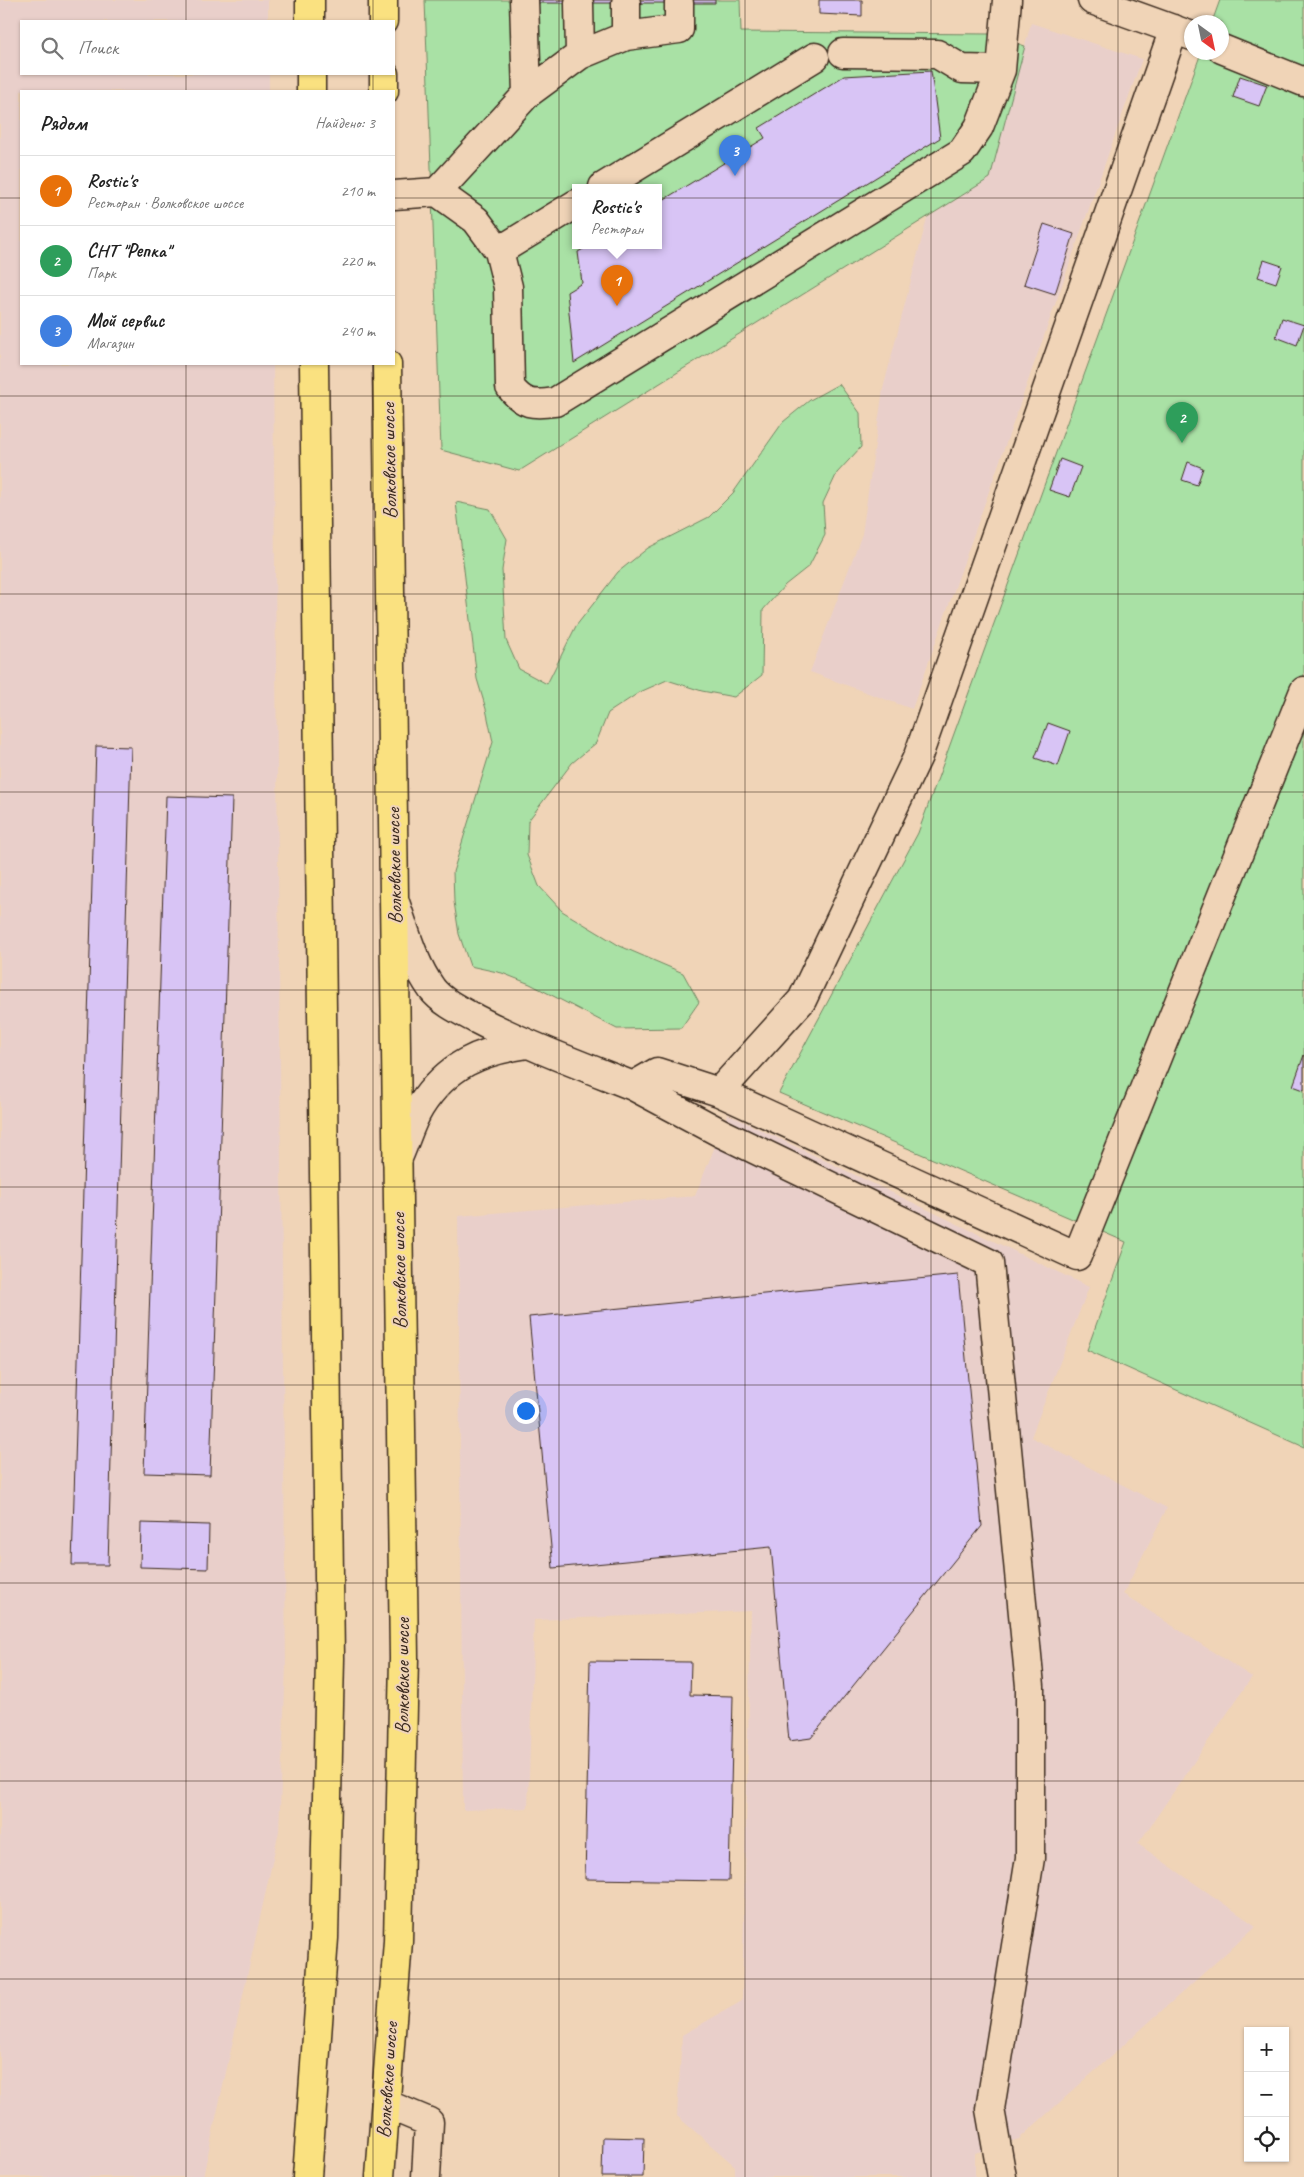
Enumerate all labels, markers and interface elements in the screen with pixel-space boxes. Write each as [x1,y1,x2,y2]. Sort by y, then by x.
north arrow [1184,15,1229,60]
search box [20,20,395,75]
icon: search [38,34,66,62]
text: Поиск [78,36,118,60]
text: Рядом [40,110,87,136]
text: Найдено: 3 [315,113,375,133]
pin: 3 [719,135,751,176]
text: Rostic's [87,169,137,193]
text: 1 [52,181,60,201]
text: 210 m [341,181,375,201]
popup [572,184,662,249]
text: Ресторан · Волковское шоссе [87,193,243,213]
text: Rostic's [591,195,641,219]
text: Ресторан [591,219,643,239]
text: СНТ "Репка" [87,239,171,263]
text: 2 [52,251,60,271]
text: 220 m [341,251,375,271]
text: Парк [87,263,116,283]
pin: 1 [601,265,633,306]
text: Мой сервис [87,309,164,333]
text: 3 [52,321,60,341]
text: 240 m [341,321,375,341]
text: Магазин [87,333,134,353]
street label: Волковское шоссе [375,401,403,519]
pin: 2 [1166,402,1198,443]
street label: Волковское шоссе [380,806,408,924]
street label: Волковское шоссе [385,1211,413,1329]
your location [513,1398,539,1424]
street label: Волковское шоссе [390,1616,415,1734]
street label: Волковское шоссе [370,2020,404,2139]
map controls [1244,2027,1289,2162]
button: + [1244,2027,1289,2072]
button: − [1244,2072,1289,2117]
button: locate [1244,2117,1289,2162]

